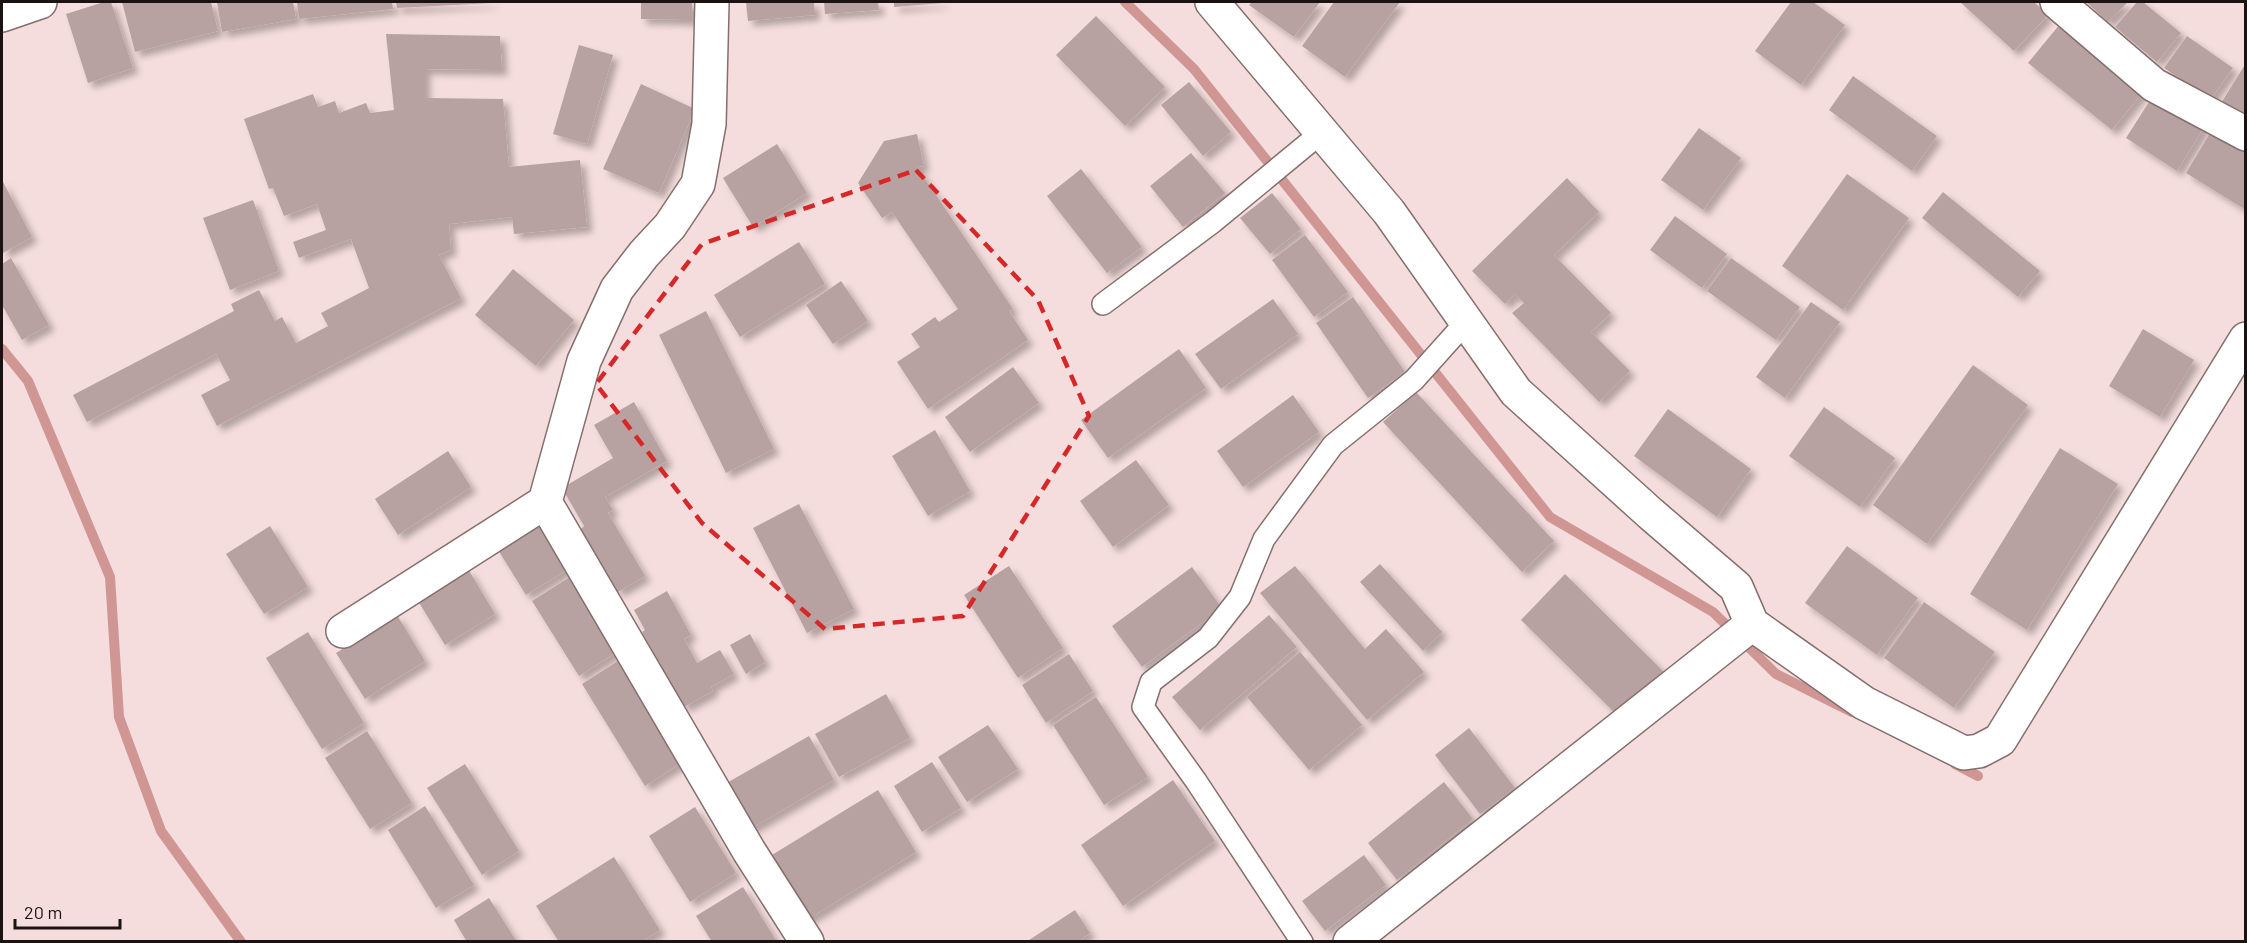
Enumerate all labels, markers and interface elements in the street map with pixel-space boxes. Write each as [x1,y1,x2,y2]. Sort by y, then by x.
scale bar [15,892,120,930]
text: 20 m [24,901,62,923]

